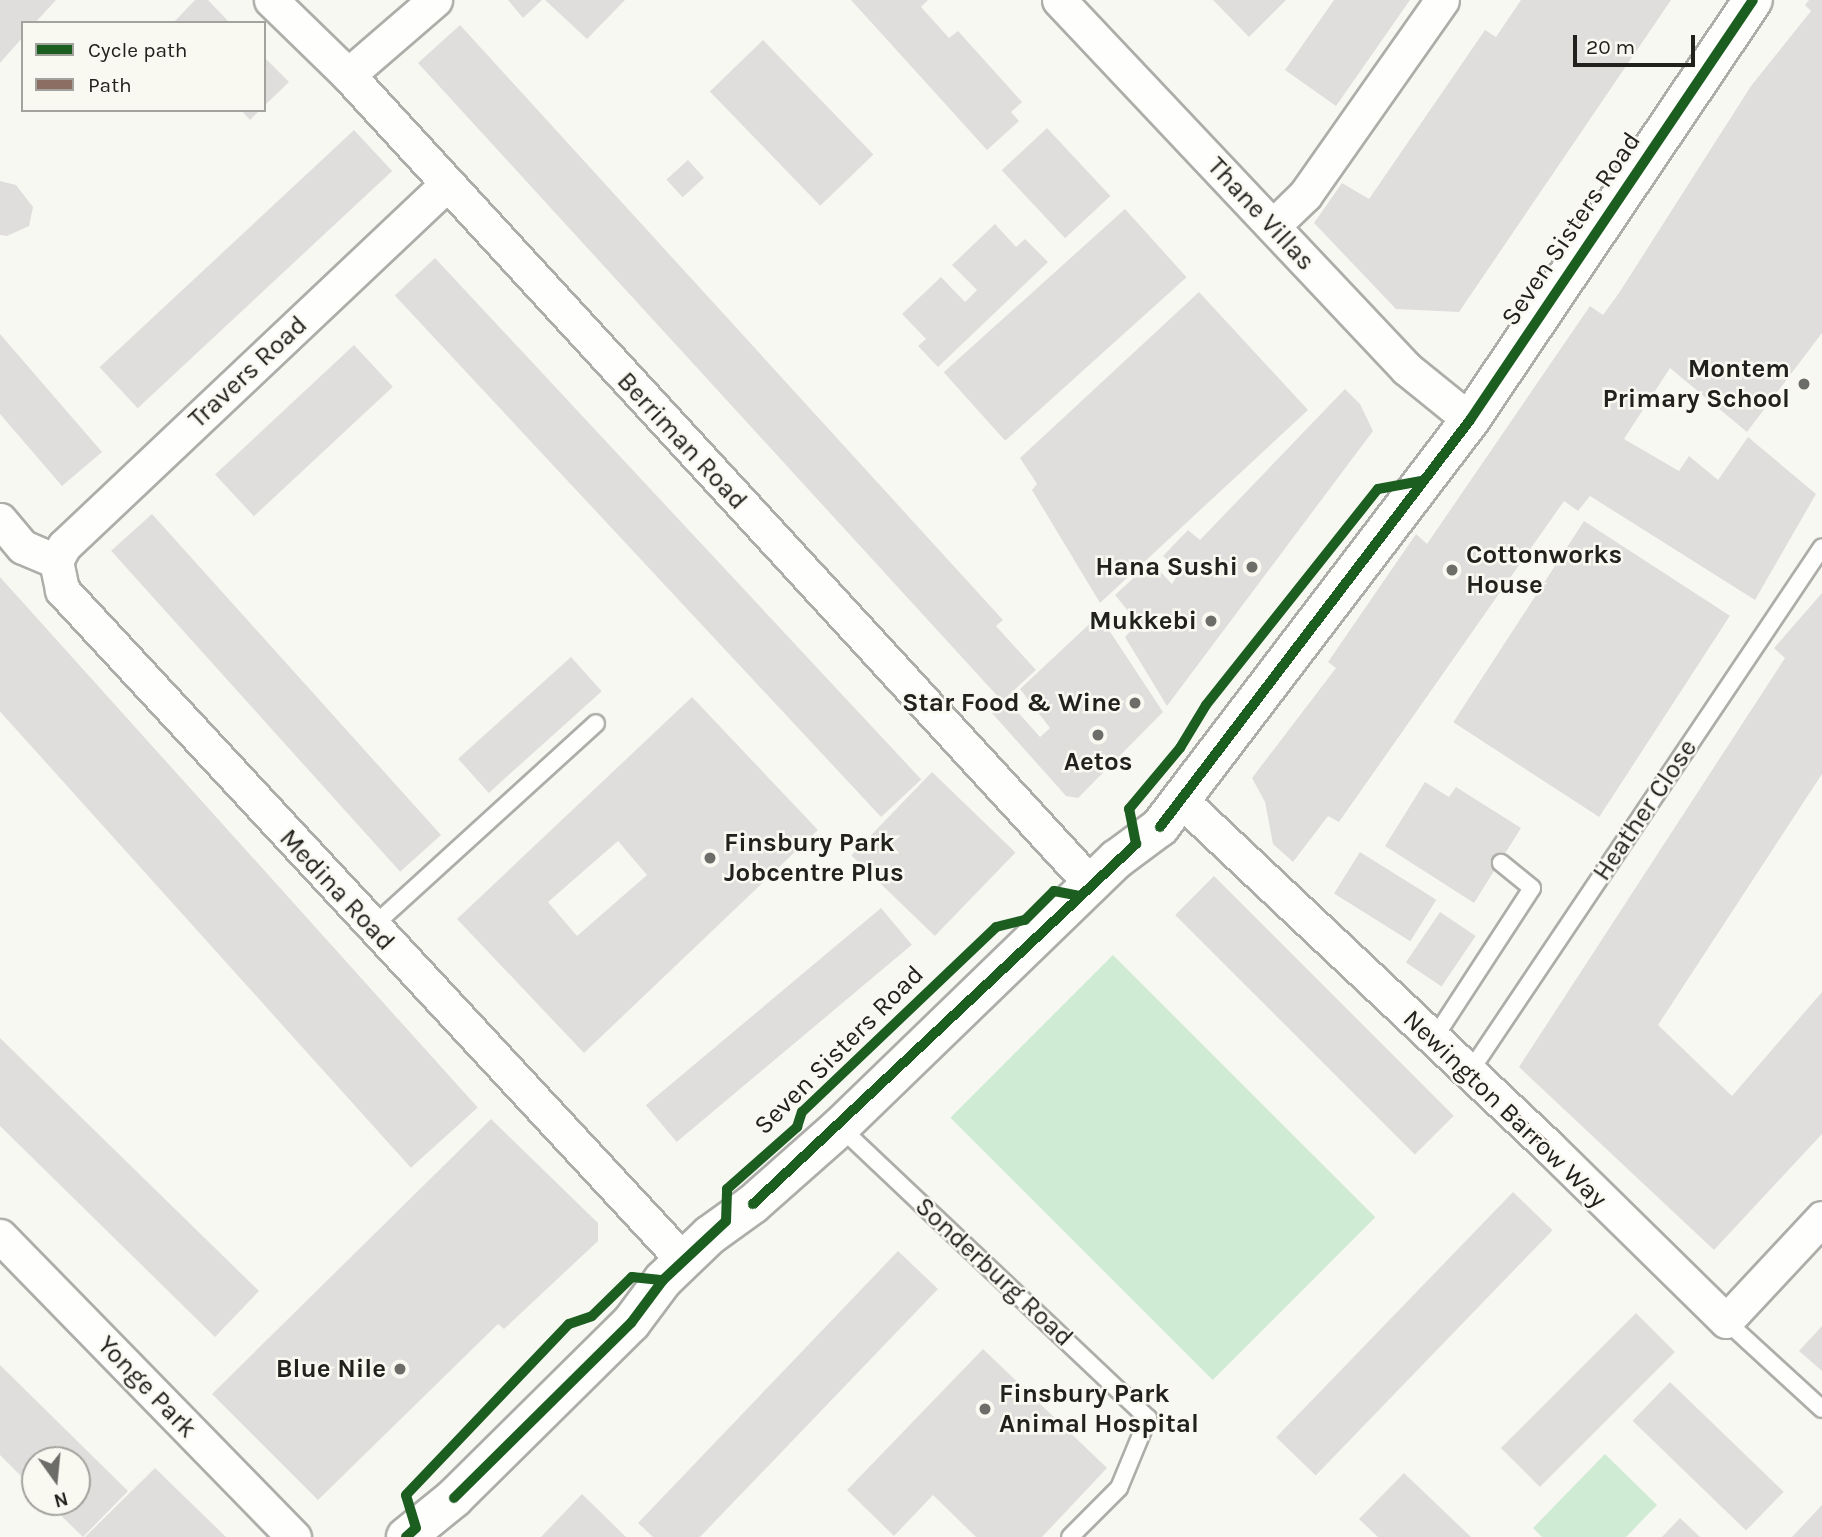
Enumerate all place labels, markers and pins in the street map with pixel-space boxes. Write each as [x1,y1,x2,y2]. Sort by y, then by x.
place label: Montem Primary School [1603,353,1790,414]
marker: Montem Primary School [1796,376,1812,392]
place label: Cottonworks House [1466,539,1622,600]
place label: Hana Sushi [1095,551,1238,583]
marker: Hana Sushi [1244,559,1260,575]
marker: Cottonworks House [1444,562,1460,578]
place label: Mukkebi [1089,605,1197,637]
marker: Mukkebi [1203,613,1219,629]
place label: Star Food & Wine [902,687,1121,719]
marker: Star Food & Wine [1127,695,1143,711]
marker: Aetos [1090,727,1106,743]
place label: Aetos [1064,746,1132,778]
place label: Finsbury Park Jobcentre Plus [724,827,904,888]
marker: Finsbury Park Jobcentre Plus [702,850,718,866]
place label: Blue Nile [276,1353,386,1385]
marker: Blue Nile [392,1361,408,1377]
place label: Finsbury Park Animal Hospital [999,1378,1199,1440]
marker: Finsbury Park Animal Hospital [977,1401,993,1417]

